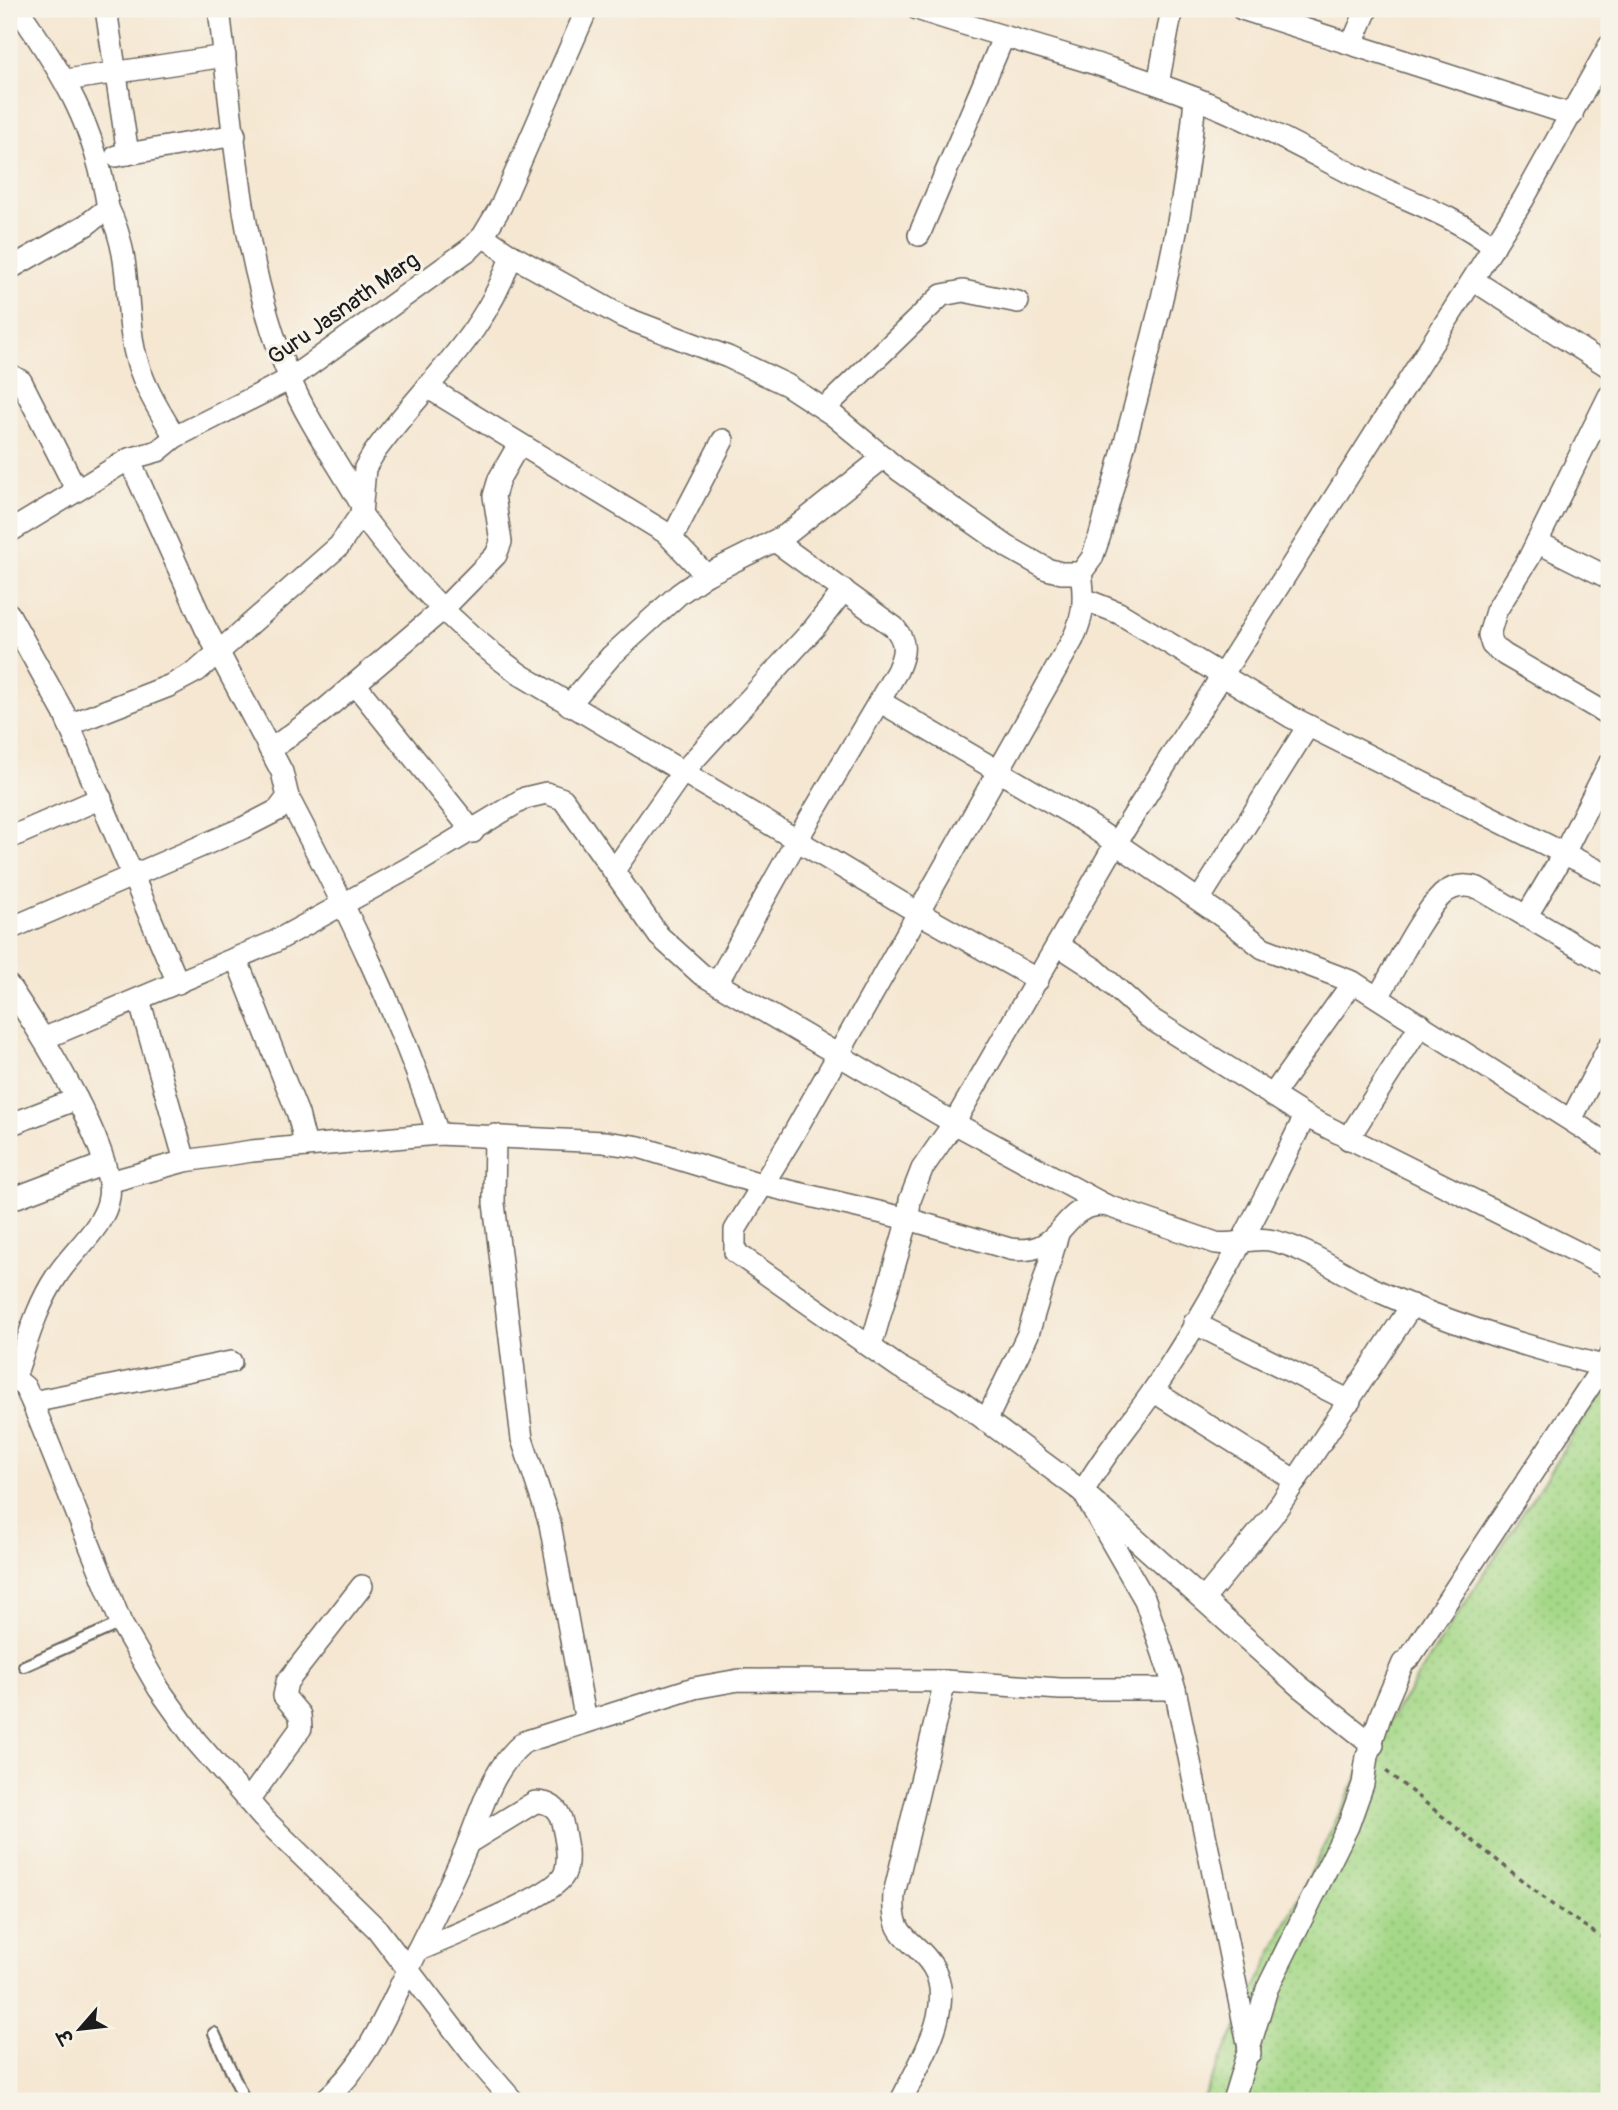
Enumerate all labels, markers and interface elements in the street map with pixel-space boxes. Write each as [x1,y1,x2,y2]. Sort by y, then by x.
street label: Guru Jasnath Marg [262,245,425,372]
north arrow [46,1994,116,2064]
text: उ [51,2023,80,2049]

